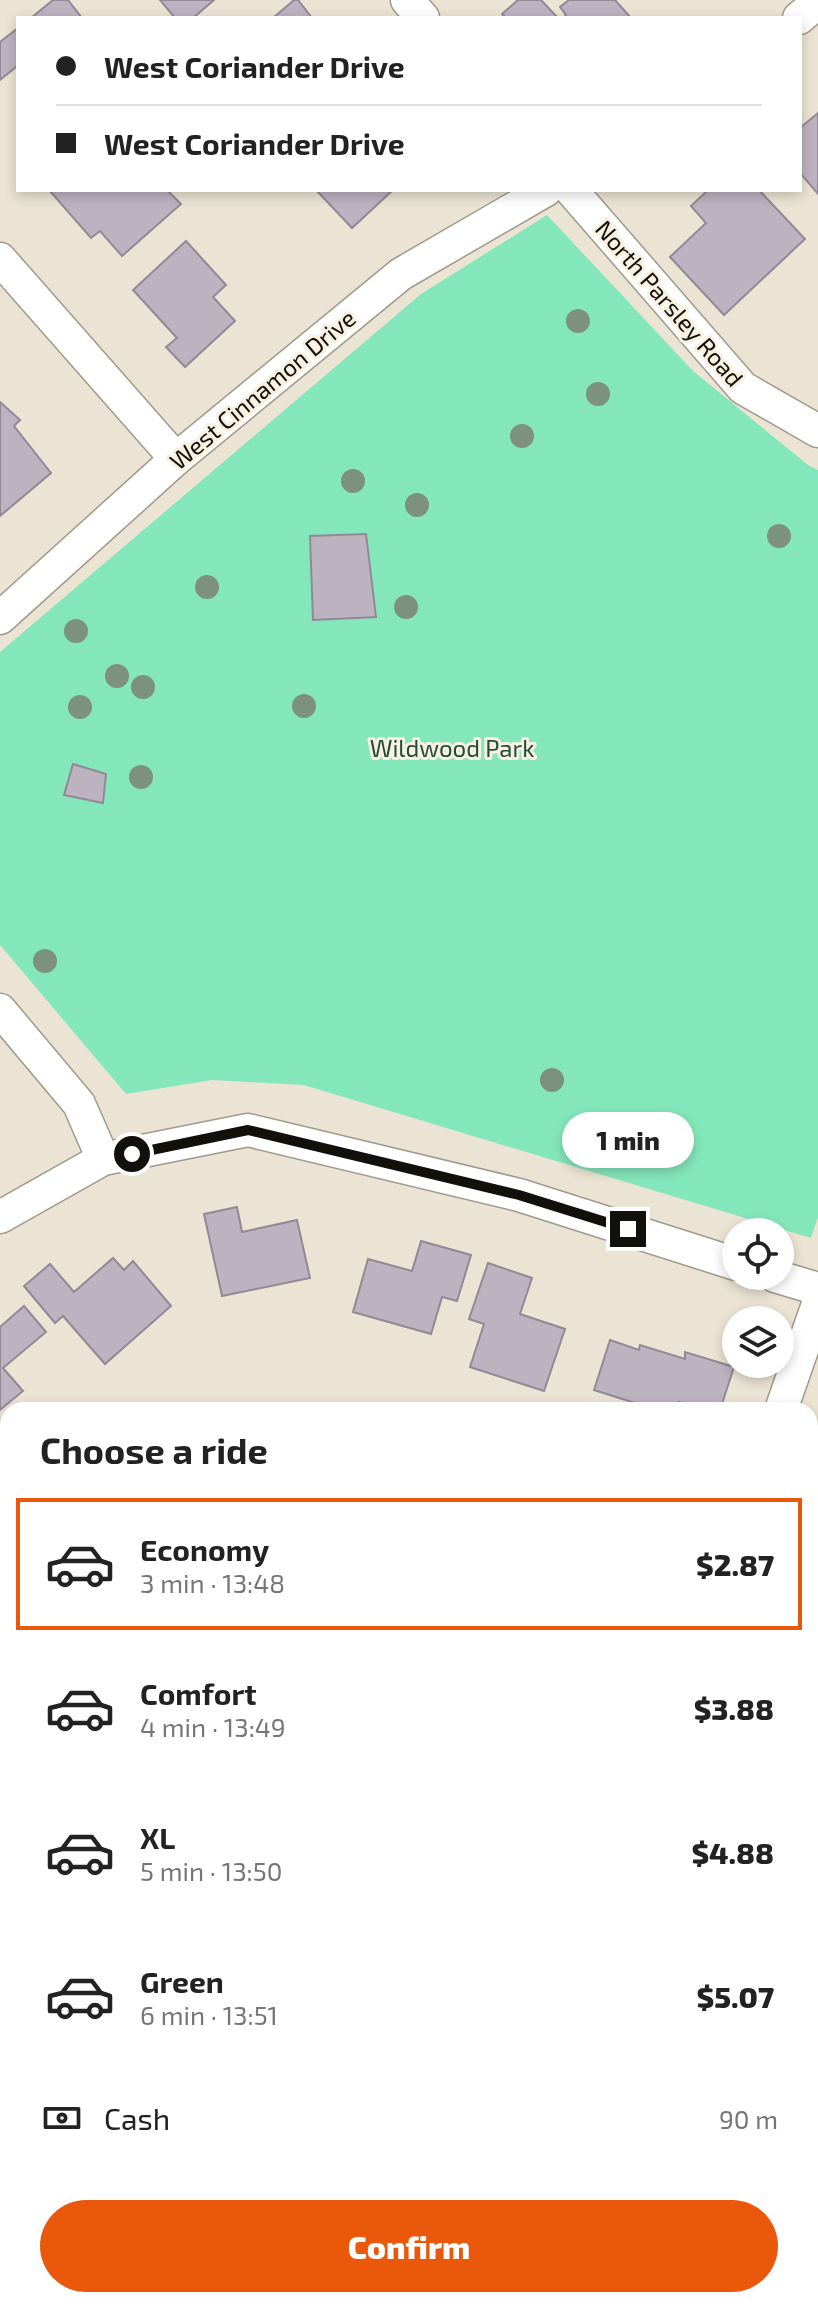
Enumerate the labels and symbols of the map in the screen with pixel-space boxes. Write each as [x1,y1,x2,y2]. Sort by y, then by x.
street label: North Parsley Road [590,214,750,392]
street label: West Cinnamon Drive [163,303,361,475]
park label: Wildwood Park [370,733,534,762]
callout: 1 min [562,1113,694,1169]
route start [114,1136,150,1172]
route end [610,1211,646,1247]

